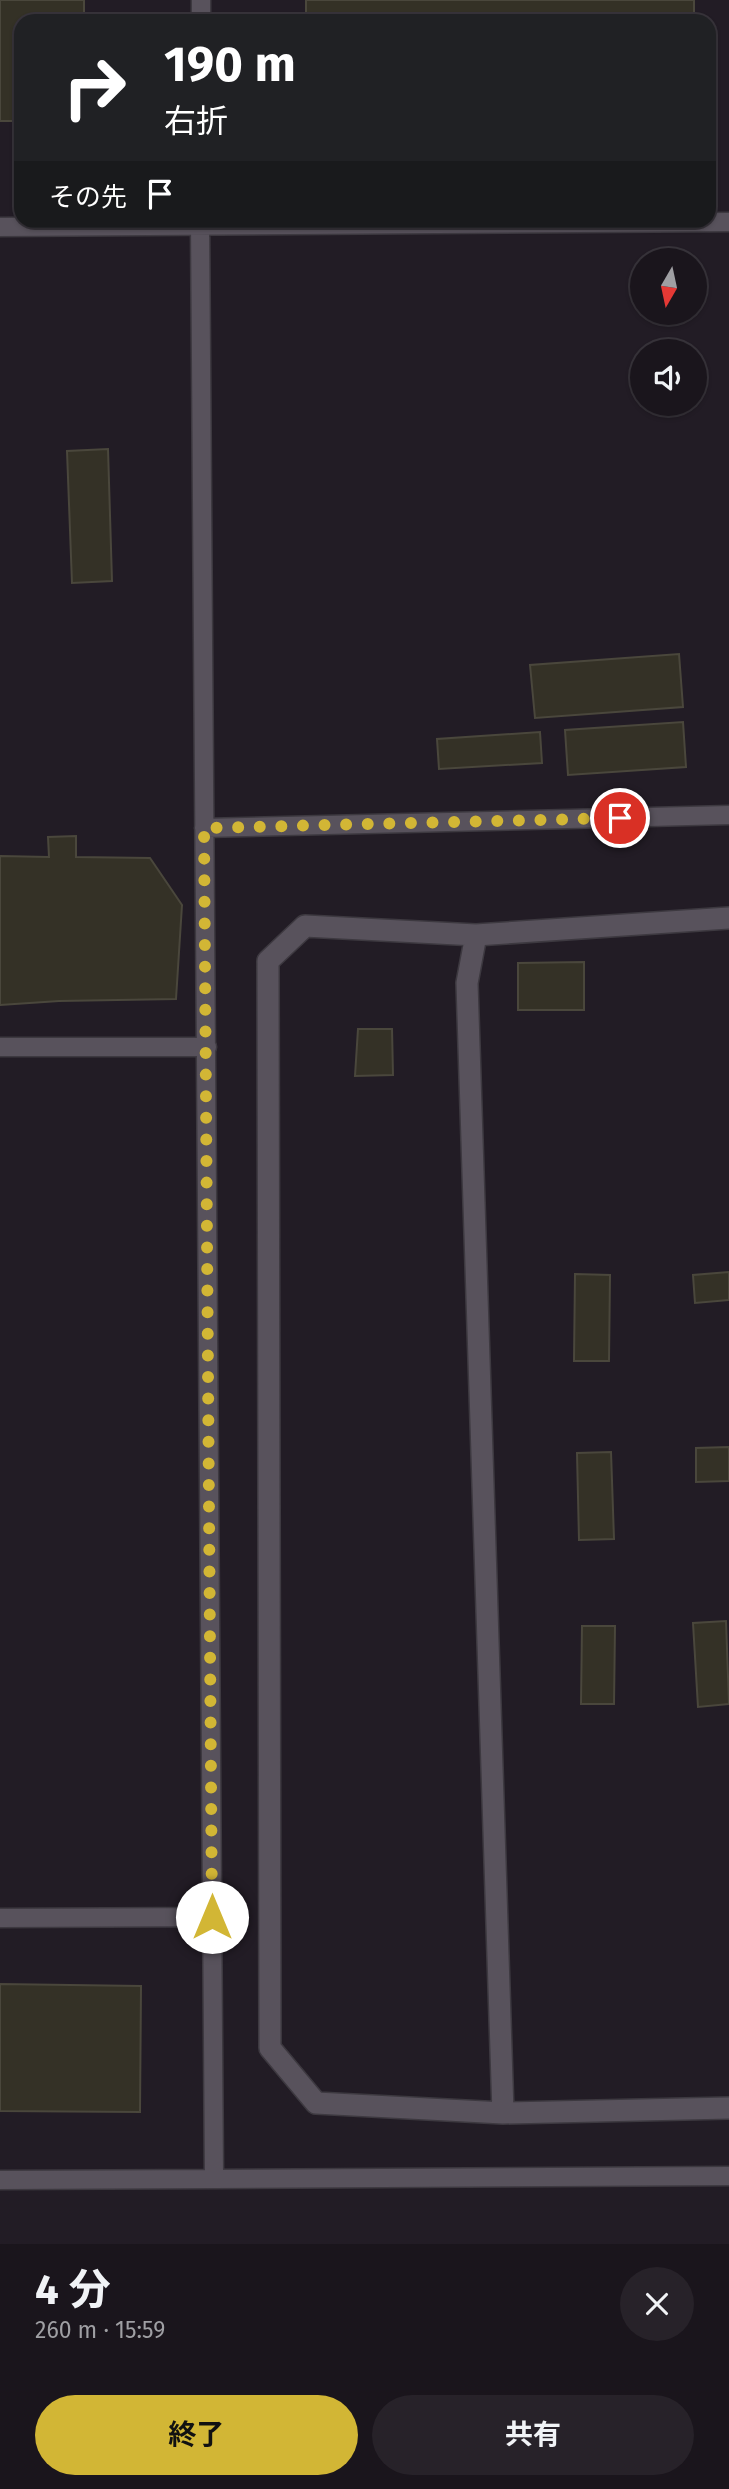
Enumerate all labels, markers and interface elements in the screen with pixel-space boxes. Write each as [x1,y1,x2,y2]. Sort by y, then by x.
text: 190 m [164,35,296,94]
icon: right [49,42,140,133]
text: 右折 [164,102,228,140]
icon: arrive [141,175,179,213]
text: その先 [49,182,127,213]
north arrow [630,248,707,326]
map controls [630,248,707,416]
button: sound [630,339,707,416]
pin [590,788,650,848]
icon: arrive [601,799,639,837]
position arrow [175,1880,249,1954]
text: 4 分 [35,2265,111,2315]
button: close [620,2267,694,2341]
text: 260 m · 15:59 [35,2316,165,2344]
button: 終了 [35,2395,358,2475]
button: 共有 [372,2395,694,2475]

